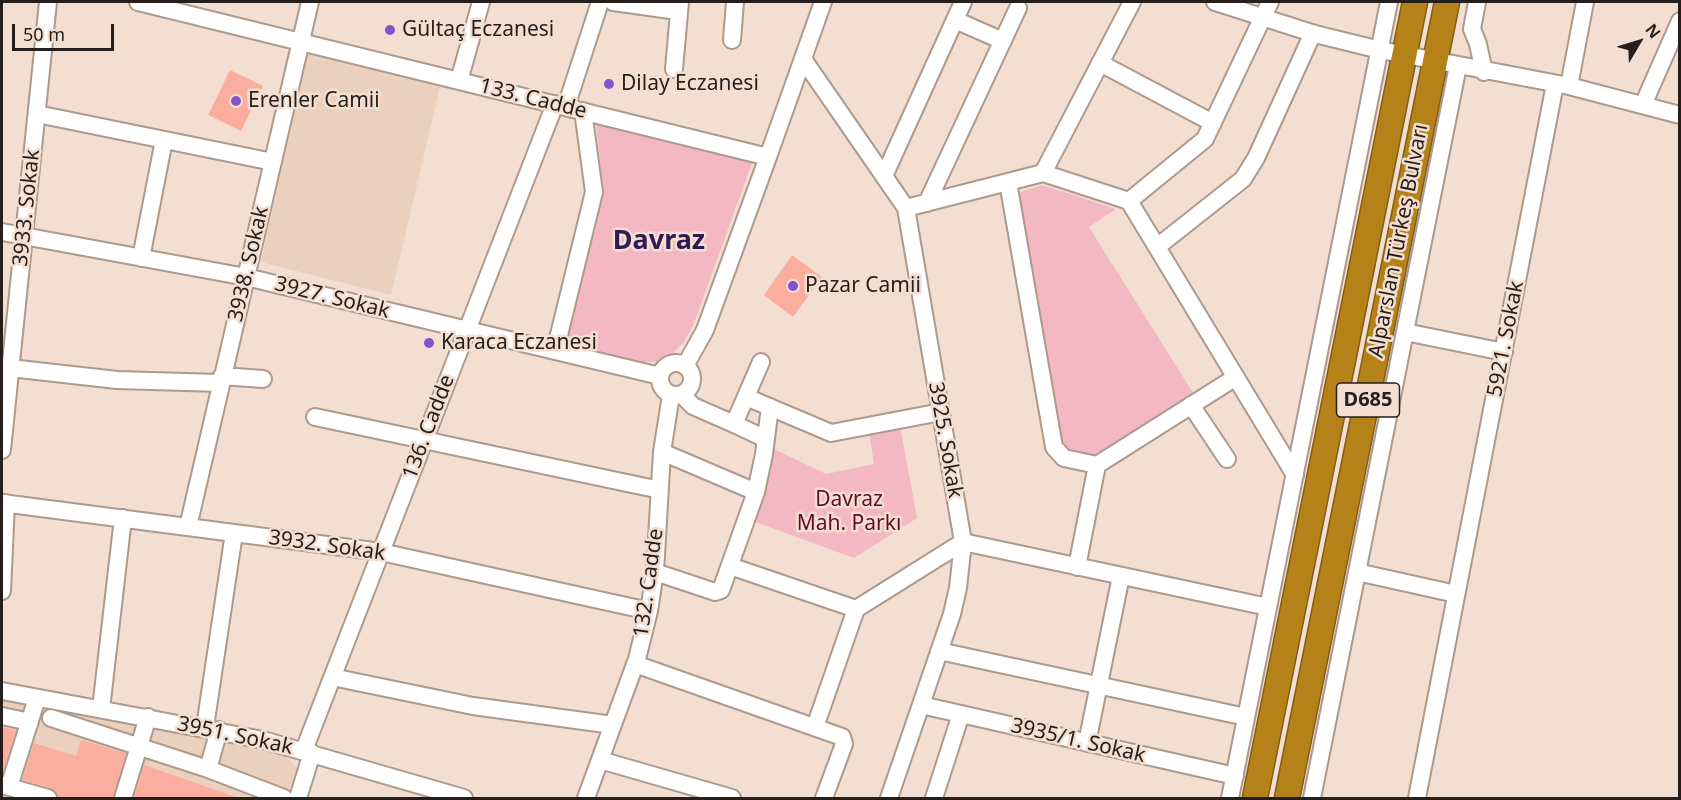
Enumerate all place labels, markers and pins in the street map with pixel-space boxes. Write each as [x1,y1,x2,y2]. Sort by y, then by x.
place label: Gültaç Eczanesi [402,17,554,43]
marker: Gültaç Eczanesi [383,23,397,37]
place label: Dilay Eczanesi [621,71,759,97]
marker: Dilay Eczanesi [602,77,616,91]
place label: Erenler Camii [248,88,380,114]
marker: Erenler Camii [229,94,243,108]
place label: Pazar Camii [805,273,921,299]
marker: Pazar Camii [786,279,800,293]
place label: Karaca Eczanesi [441,330,597,356]
marker: Karaca Eczanesi [422,336,436,350]

